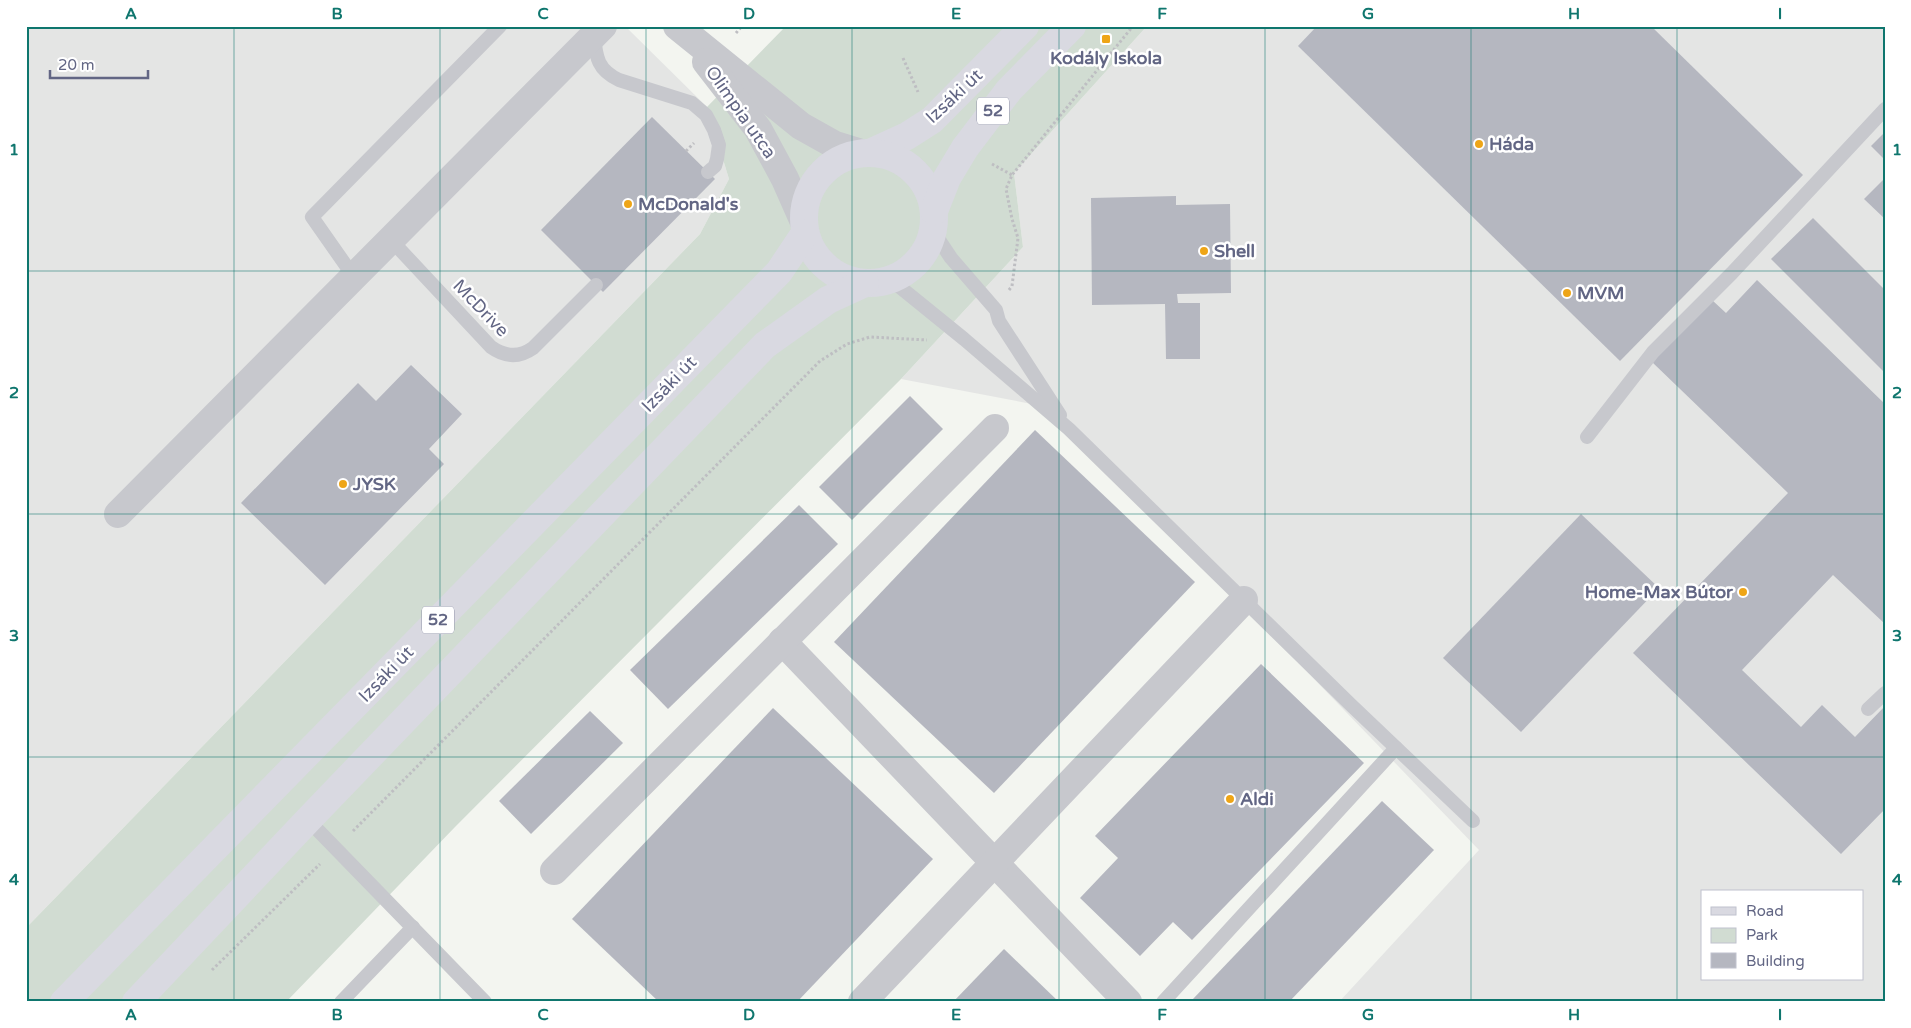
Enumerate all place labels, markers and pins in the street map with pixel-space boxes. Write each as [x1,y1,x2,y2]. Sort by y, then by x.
marker: Kodály Iskola [1100,33,1112,45]
place label: Kodály Iskola [1050,47,1162,69]
place label: Háda [1489,133,1534,155]
marker: Háda [1473,138,1485,150]
place label: McDonald's [638,193,739,215]
marker: McDonald's [622,198,634,210]
place label: Shell [1214,240,1255,262]
marker: Shell [1198,245,1210,257]
place label: MVM [1577,282,1624,304]
marker: MVM [1561,287,1573,299]
place label: JYSK [352,473,396,495]
marker: JYSK [337,478,349,490]
place label: Home-Max Bútor [1585,581,1734,603]
marker: Home-Max Bútor [1737,586,1749,598]
place label: Aldi [1240,788,1274,810]
marker: Aldi [1224,793,1236,805]

